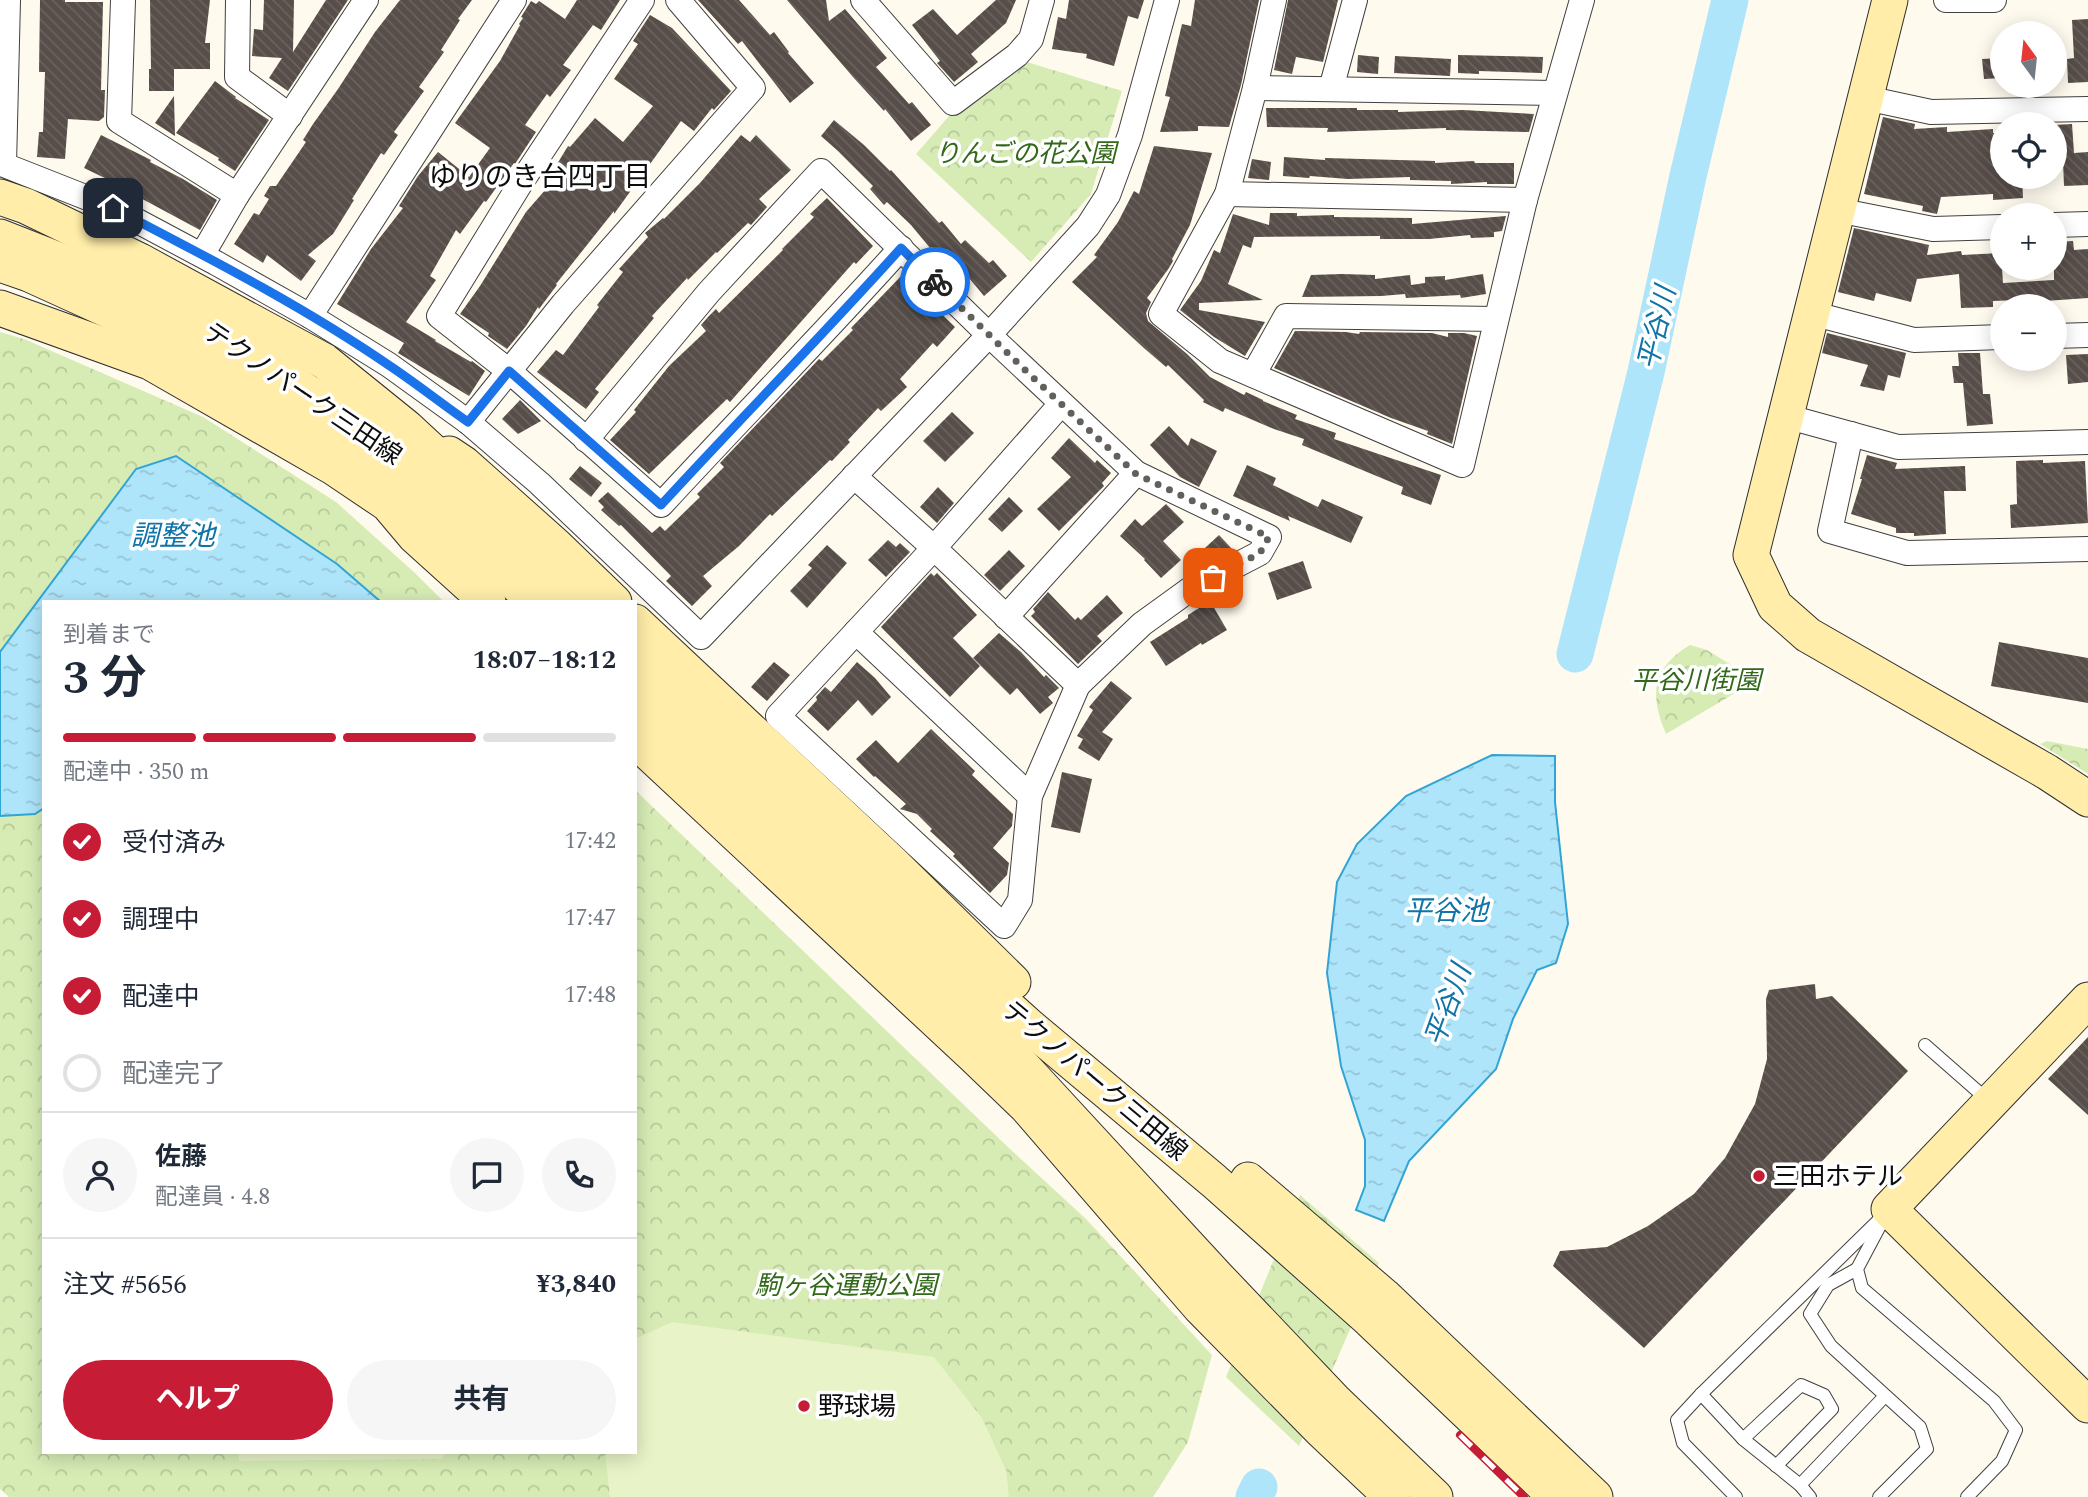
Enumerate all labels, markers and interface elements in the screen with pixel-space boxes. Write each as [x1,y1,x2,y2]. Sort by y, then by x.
north arrow [1990,21,2067,98]
map controls [1990,21,2067,371]
button: locate [1990,112,2067,189]
park label: りんごの花公園 [934,134,1120,174]
district label: ゆりのき台四丁目 [428,156,652,199]
pin [83,178,143,238]
icon: home [94,189,132,227]
button: + [1990,203,2067,280]
courier [900,247,970,317]
icon: bike [916,263,954,301]
water label: 平谷川 [1627,280,1689,374]
button: − [1990,294,2067,371]
street label: テクノパーク三田線 [195,312,410,475]
water label: 調整池 [131,515,218,558]
pin [1183,548,1243,608]
icon: bag [1194,559,1232,597]
text: 到着まで [63,618,155,653]
text: 18:07–18:12 [472,640,616,680]
text: 3 分 [63,644,146,714]
park label: 平谷川街園 [1631,661,1765,701]
text: 配達中 · 350 m [63,755,209,790]
icon: check [63,823,101,861]
text: 受付済み [122,823,226,863]
text: 17:42 [564,824,616,859]
water label: 平谷池 [1404,890,1491,933]
icon: check [63,900,101,938]
text: 調理中 [122,900,200,940]
text: 17:47 [564,901,616,936]
water label: 平谷川 [1414,956,1484,1052]
icon: check [63,977,101,1015]
text: 配達中 [122,977,200,1017]
text: 17:48 [564,978,616,1013]
street label: テクノパーク三田線 [992,991,1196,1171]
text: 配達完了 [122,1054,226,1094]
text: 佐藤 [155,1137,207,1177]
button: person [63,1138,137,1212]
button: chat [450,1138,524,1212]
button: phone [542,1138,616,1212]
place label: 三田ホテル [1773,1157,1903,1197]
marker: 三田ホテル [1751,1168,1767,1184]
text: 配達員 · 4.8 [155,1180,270,1215]
text: ¥3,840 [536,1264,616,1304]
text: 注文 #5656 [63,1265,187,1305]
park label: 駒ヶ谷運動公園 [755,1266,941,1306]
button: ヘルプ [63,1360,333,1440]
button: 共有 [347,1360,616,1440]
place label: 野球場 [818,1387,896,1427]
marker: 野球場 [796,1398,812,1414]

